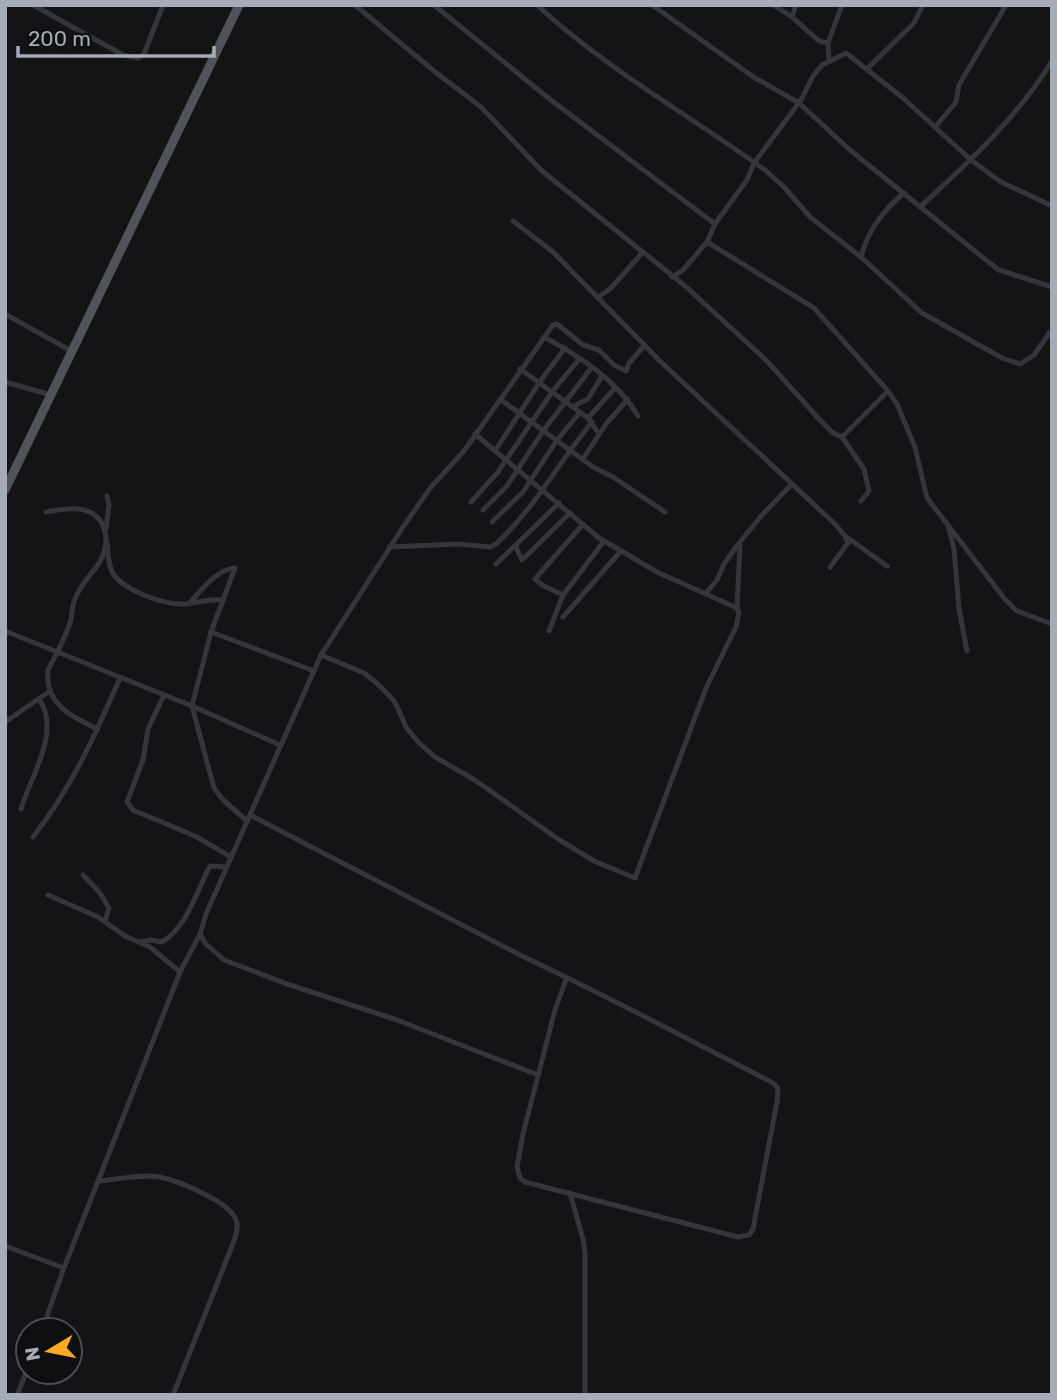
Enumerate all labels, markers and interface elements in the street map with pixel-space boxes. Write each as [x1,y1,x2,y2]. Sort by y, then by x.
scale bar [18,14,214,58]
text: 200 m [28,26,91,51]
north arrow [14,1316,84,1386]
text: N [20,1345,45,1363]

